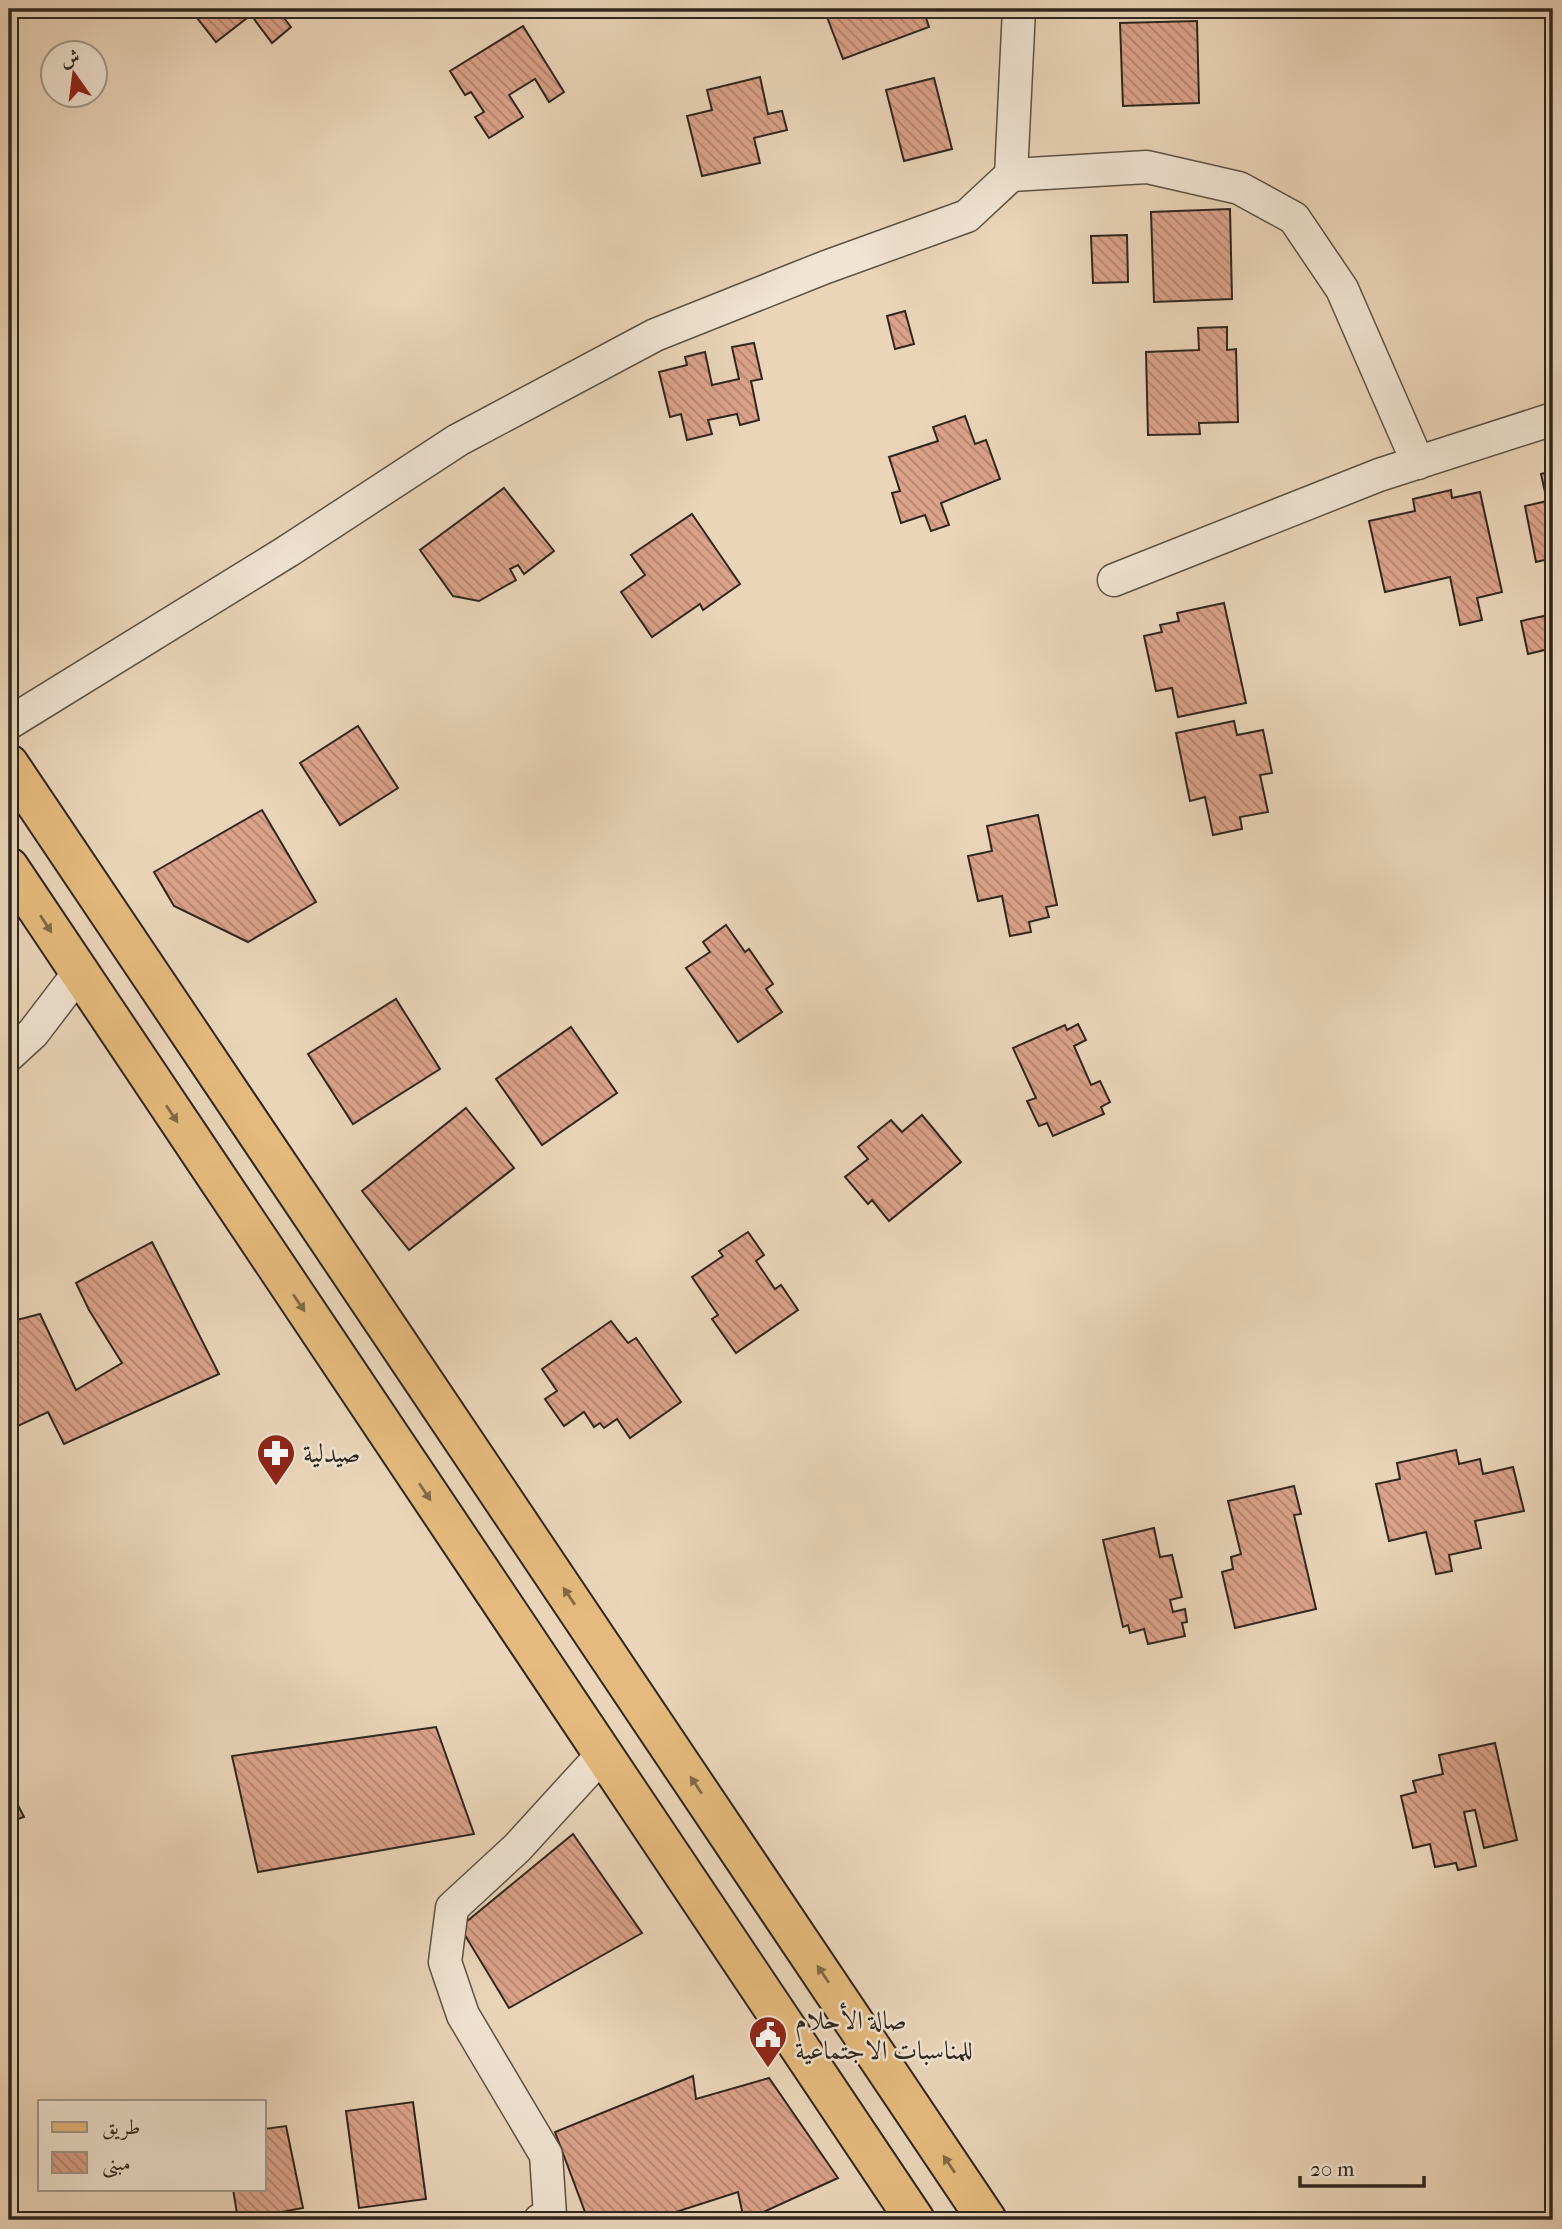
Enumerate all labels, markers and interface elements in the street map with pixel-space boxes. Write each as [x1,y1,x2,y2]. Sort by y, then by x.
north arrow [38,38,108,108]
text: ش [58,46,82,71]
one-way arrow [39,915,52,934]
one-way arrow [165,1105,179,1123]
one-way arrow [292,1293,305,1313]
pharmacy icon: صيدلية [255,1432,297,1487]
place label: صيدلية [303,1438,361,1469]
one-way arrow [418,1483,432,1501]
one-way arrow [563,1587,576,1606]
one-way arrow [690,1776,703,1795]
one-way arrow [817,1965,830,1984]
place label: صالة الأحلام للمناسبات الاجتماعية [795,2002,973,2066]
public building icon: صالة الأحلام للمناسبات الاجتماعية [747,2014,789,2069]
legend [38,2100,266,2190]
text: طريق [102,2115,140,2140]
scale bar [1300,2145,1424,2189]
text: مبنى [102,2151,131,2178]
one-way arrow [943,2154,956,2173]
text: 20 m [1310,2157,1355,2181]

